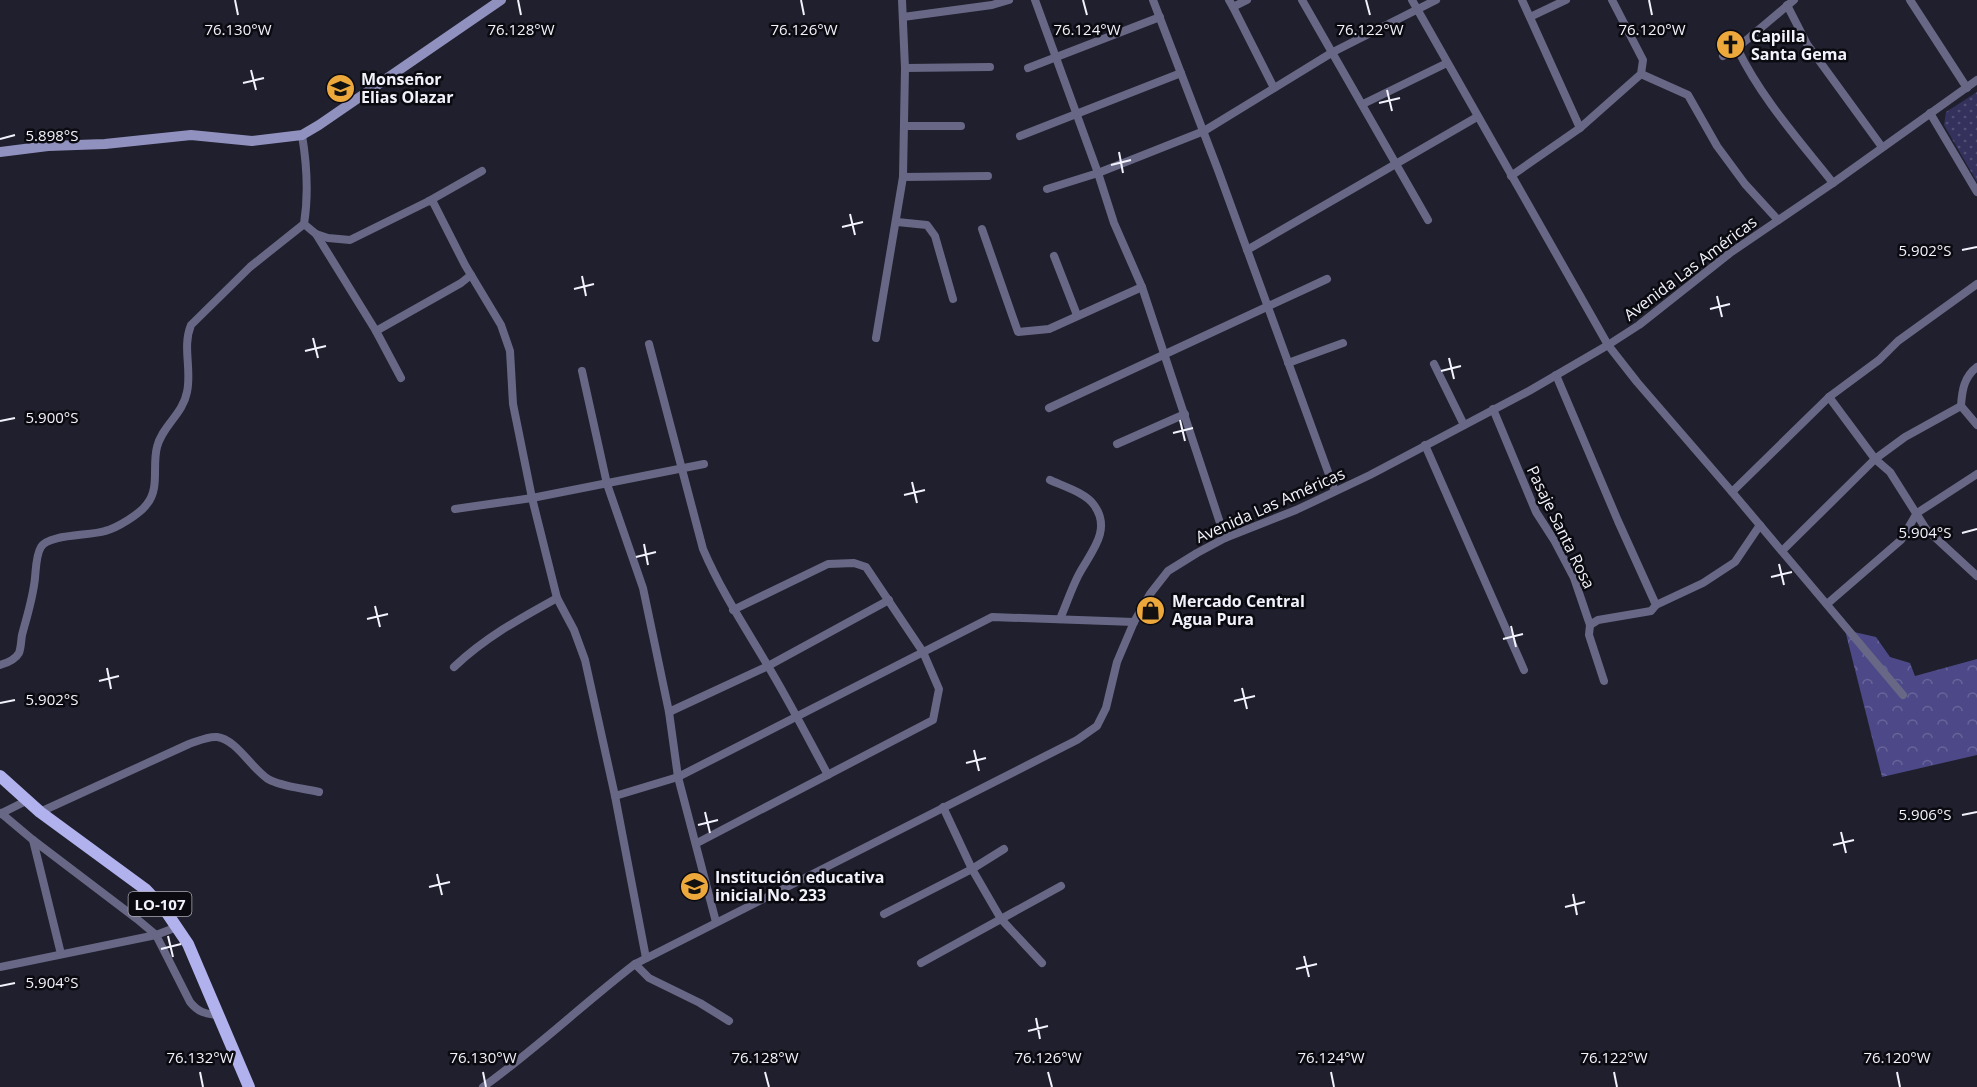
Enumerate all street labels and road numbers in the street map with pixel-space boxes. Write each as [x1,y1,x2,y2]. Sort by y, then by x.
street label: Avenida Las Américas [1619,211,1761,325]
street label: Avenida Las Américas [1192,462,1348,548]
street label: Pasaje Santa Rosa [1522,462,1600,592]
road number: LO-107 [128,892,192,916]

